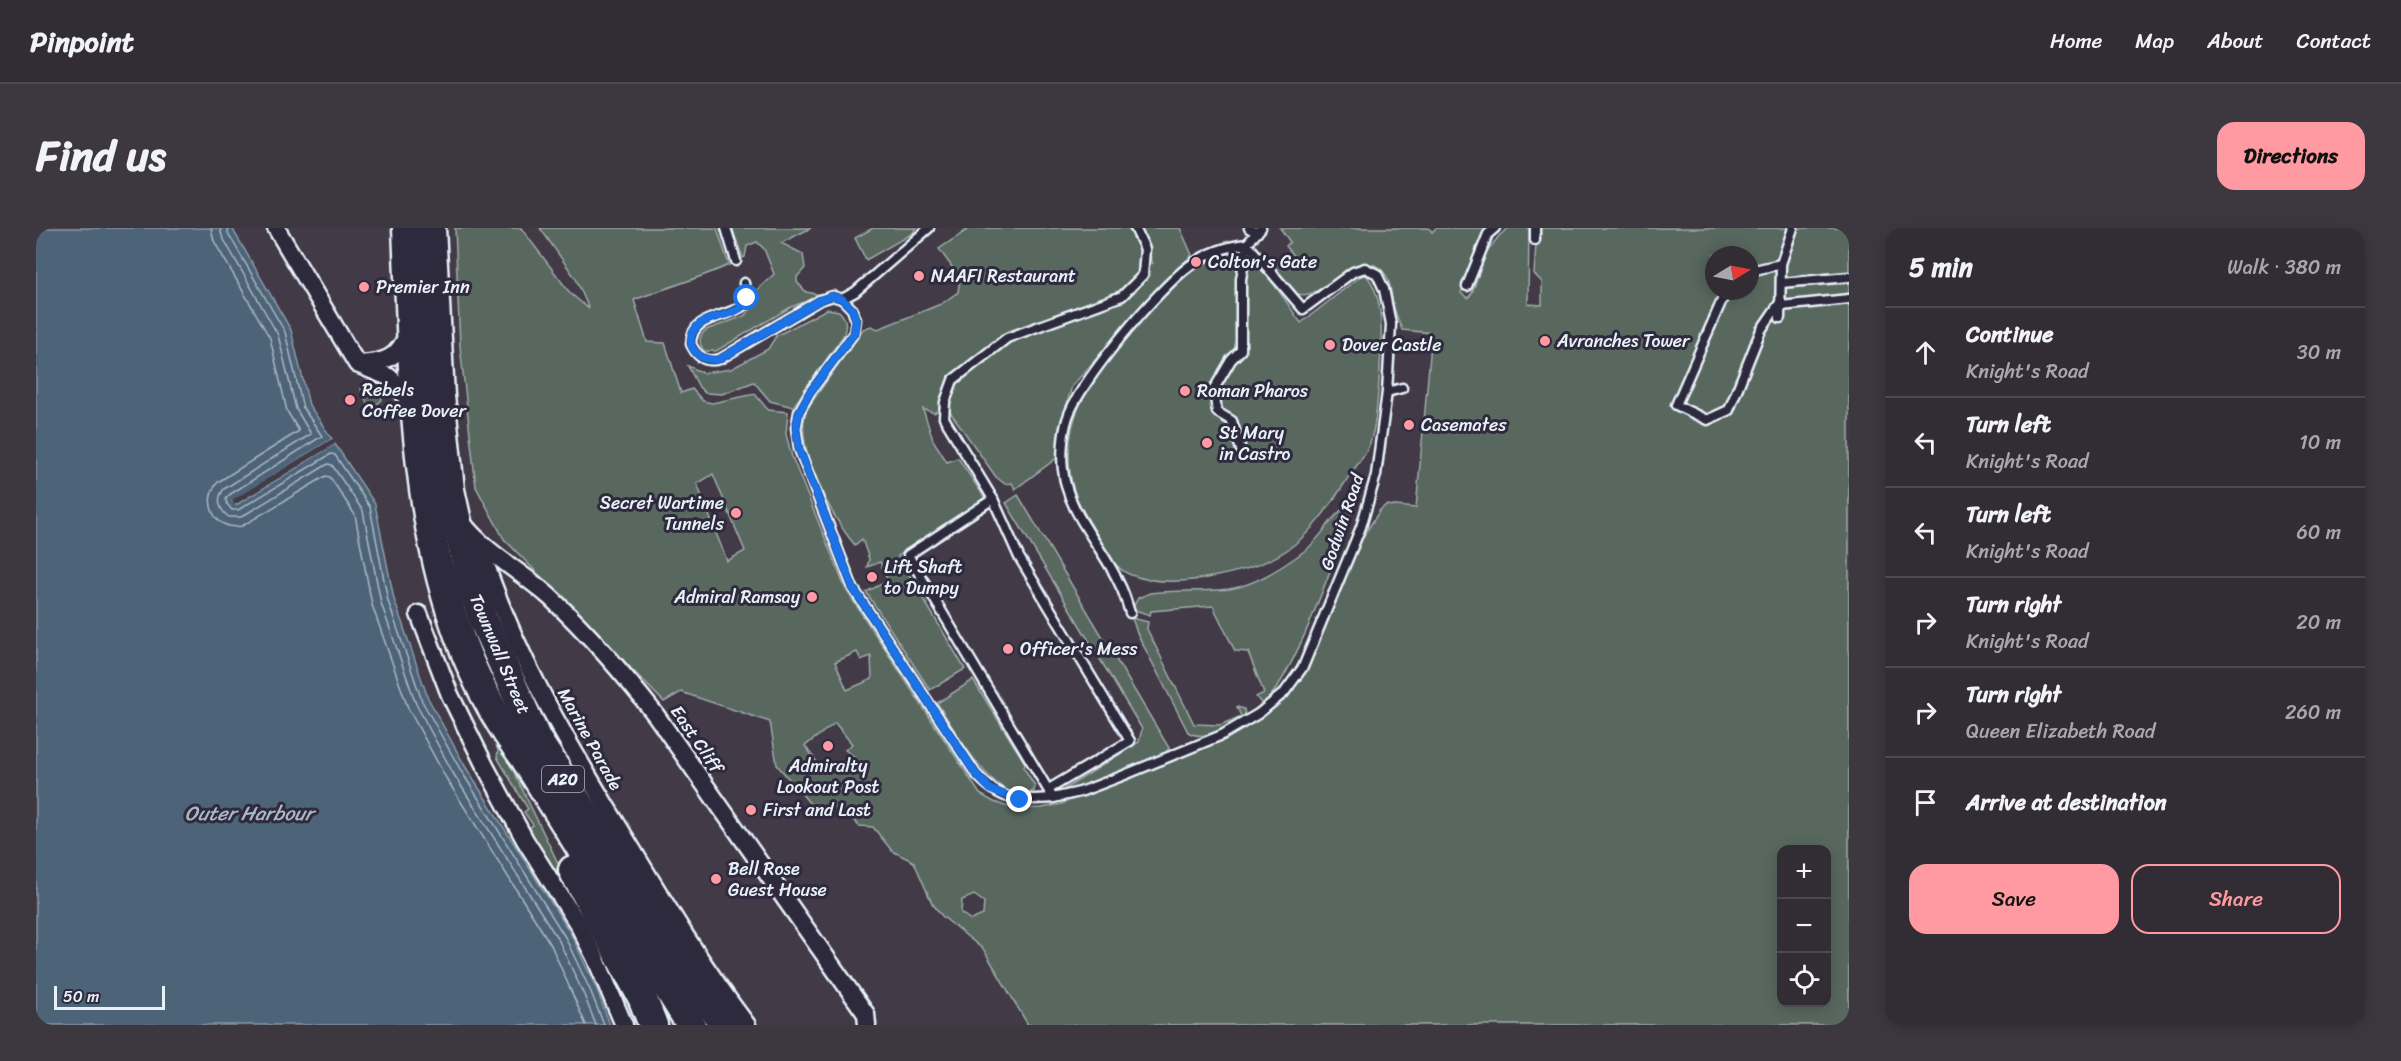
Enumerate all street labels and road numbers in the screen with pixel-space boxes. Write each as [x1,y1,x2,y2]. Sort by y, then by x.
street label: Godwin Road [1311,468,1374,575]
street label: Townwall Street [460,589,540,719]
street label: Marine Parade [548,682,632,797]
street label: East Cliff [662,698,734,782]
road number: A20 [542,766,584,792]

